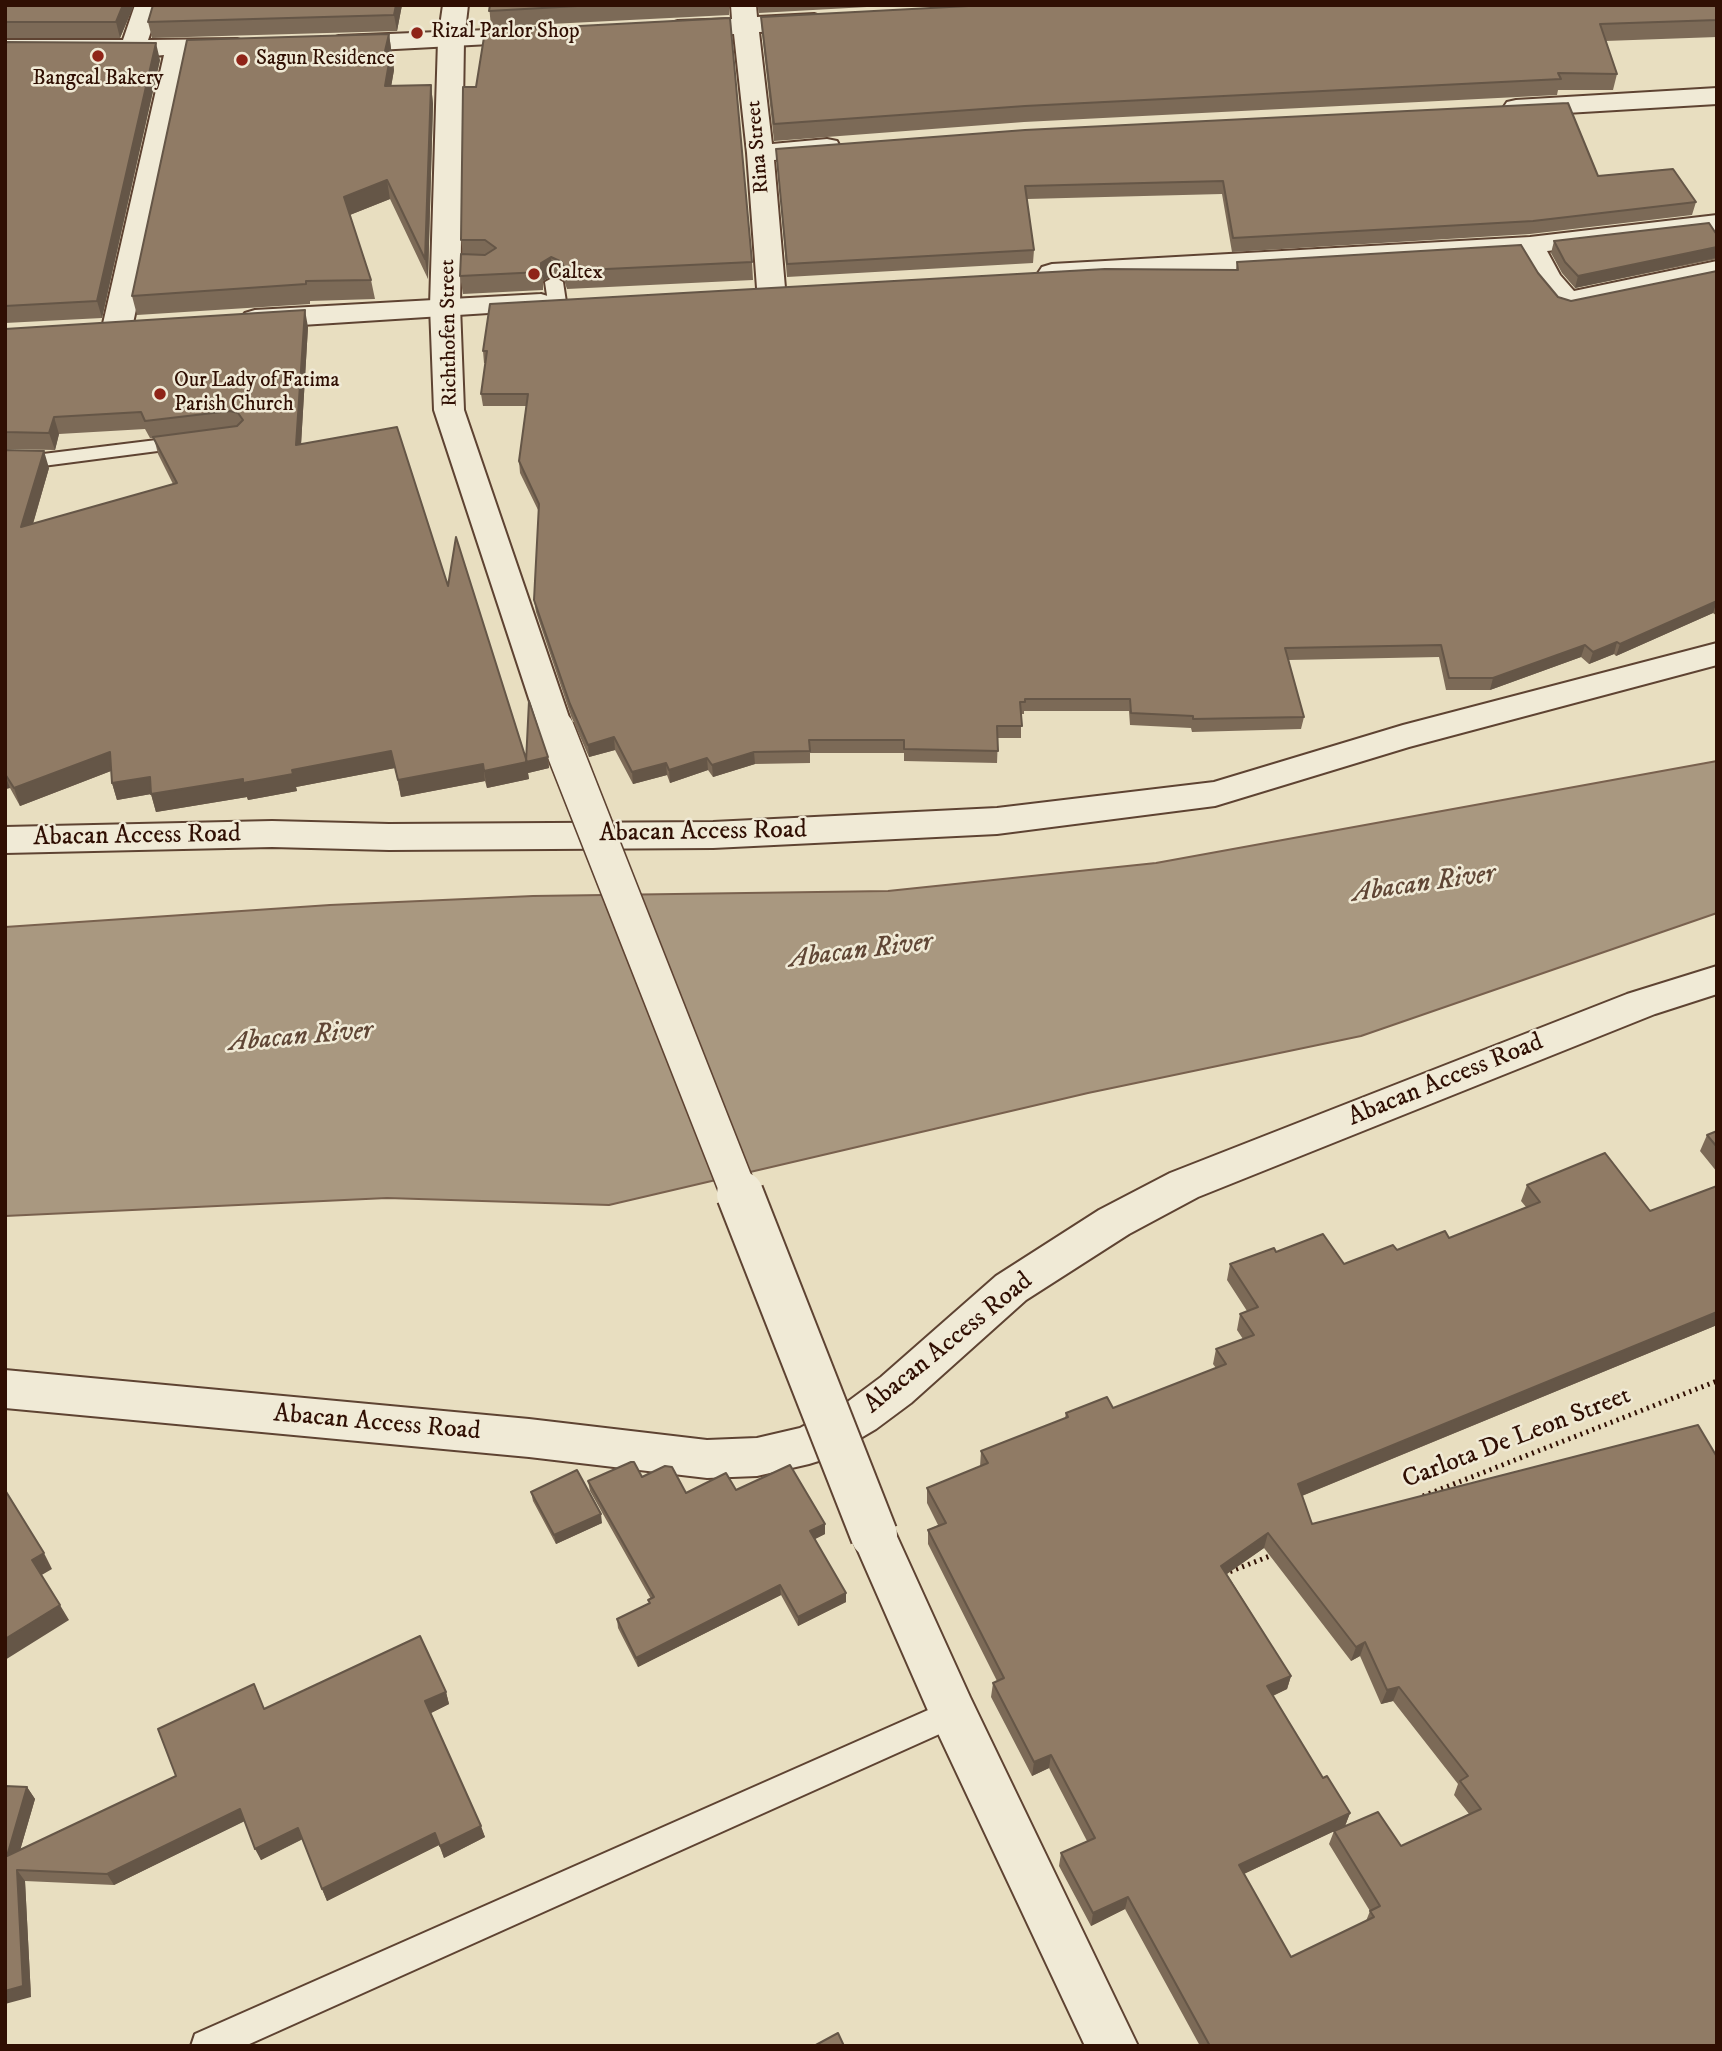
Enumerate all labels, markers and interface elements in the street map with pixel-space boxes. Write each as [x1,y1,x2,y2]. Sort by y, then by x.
place label: Rizal Parlor Shop [431,20,579,46]
marker: Rizal Parlor Shop [409,25,425,41]
place label: Sagun Residence [256,47,395,73]
marker: Bangcal Bakery [90,48,106,64]
marker: Sagun Residence [234,52,250,68]
place label: Bangcal Bakery [32,67,164,93]
street label: Rina Street [742,99,776,195]
street label: Richthofen Street [436,259,464,407]
place label: Caltex [548,261,603,287]
marker: Caltex [526,266,542,282]
place label: Our Lady of Fatima Parish Church [174,369,340,419]
marker: Our Lady of Fatima Parish Church [152,386,168,402]
street label: Abacan Access Road [599,816,807,850]
street label: Abacan Access Road [33,820,241,854]
water label: Abacan River [1350,858,1498,912]
water label: Abacan River [787,927,935,977]
water label: Abacan River [228,1015,374,1061]
street label: Abacan Access Road [1344,1028,1548,1134]
street label: Abacan Access Road [858,1267,1040,1421]
street label: Carlota De Leon Street [1399,1381,1635,1497]
street label: Abacan Access Road [272,1399,482,1449]

